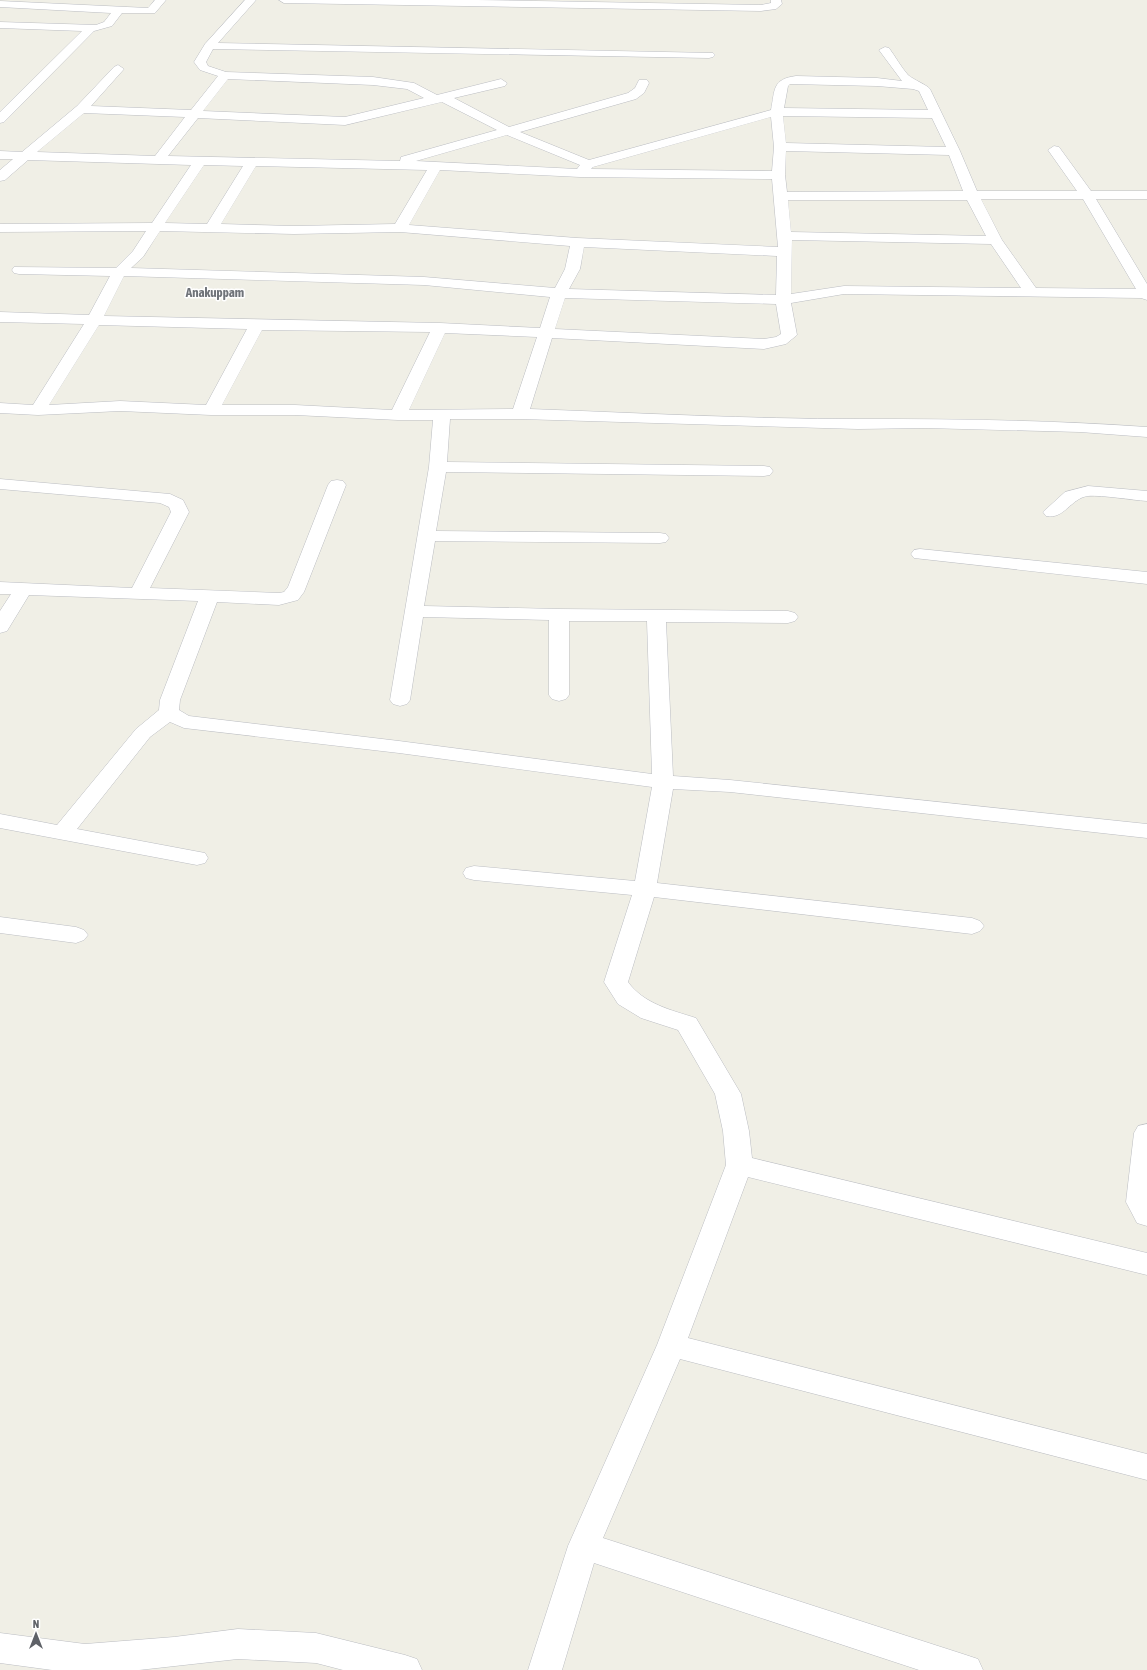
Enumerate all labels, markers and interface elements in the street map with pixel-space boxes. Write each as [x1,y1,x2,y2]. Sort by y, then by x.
district label: Anakuppam [185,285,244,300]
north arrow [16,1614,56,1654]
text: N [33,1618,39,1630]

